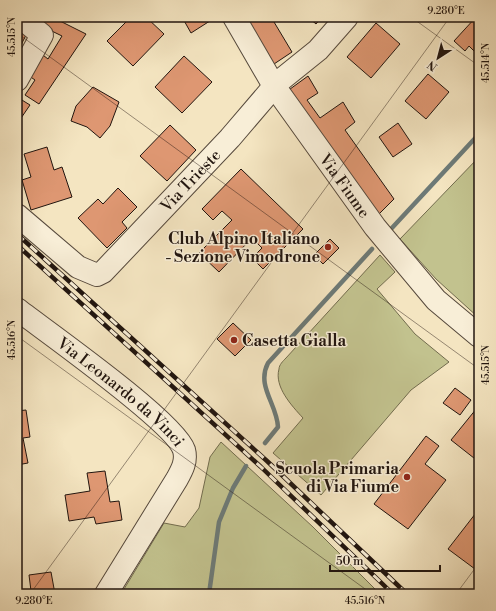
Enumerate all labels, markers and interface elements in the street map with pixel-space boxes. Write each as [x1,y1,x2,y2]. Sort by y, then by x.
text: 9.280°E [427,5,465,17]
text: 45.515°N [6,16,18,57]
north arrow [418,38,458,78]
text: 45.514°N [480,42,492,83]
text: N [425,57,440,74]
street label: Via Trieste [156,145,225,217]
street label: Via Fiume [314,149,374,222]
place label: Club Alpino Italiano - Sezione Vimodrone [165,229,320,267]
marker: Club Alpino Italiano - Sezione Vimodrone [323,242,333,252]
text: 45.516°N [6,319,18,360]
place label: Casetta Gialla [242,331,346,351]
street label: Via Leonardo da Vinci [52,333,188,451]
marker: Casetta Gialla [229,335,239,345]
text: 45.515°N [480,344,492,385]
place label: Scuola Primaria di Via Fiume [276,459,399,497]
marker: Scuola Primaria di Via Fiume [402,472,412,482]
scale bar [330,547,440,573]
text: 50 m [336,554,364,569]
text: 9.280°E [15,595,53,607]
text: 45.516°N [345,595,386,607]

